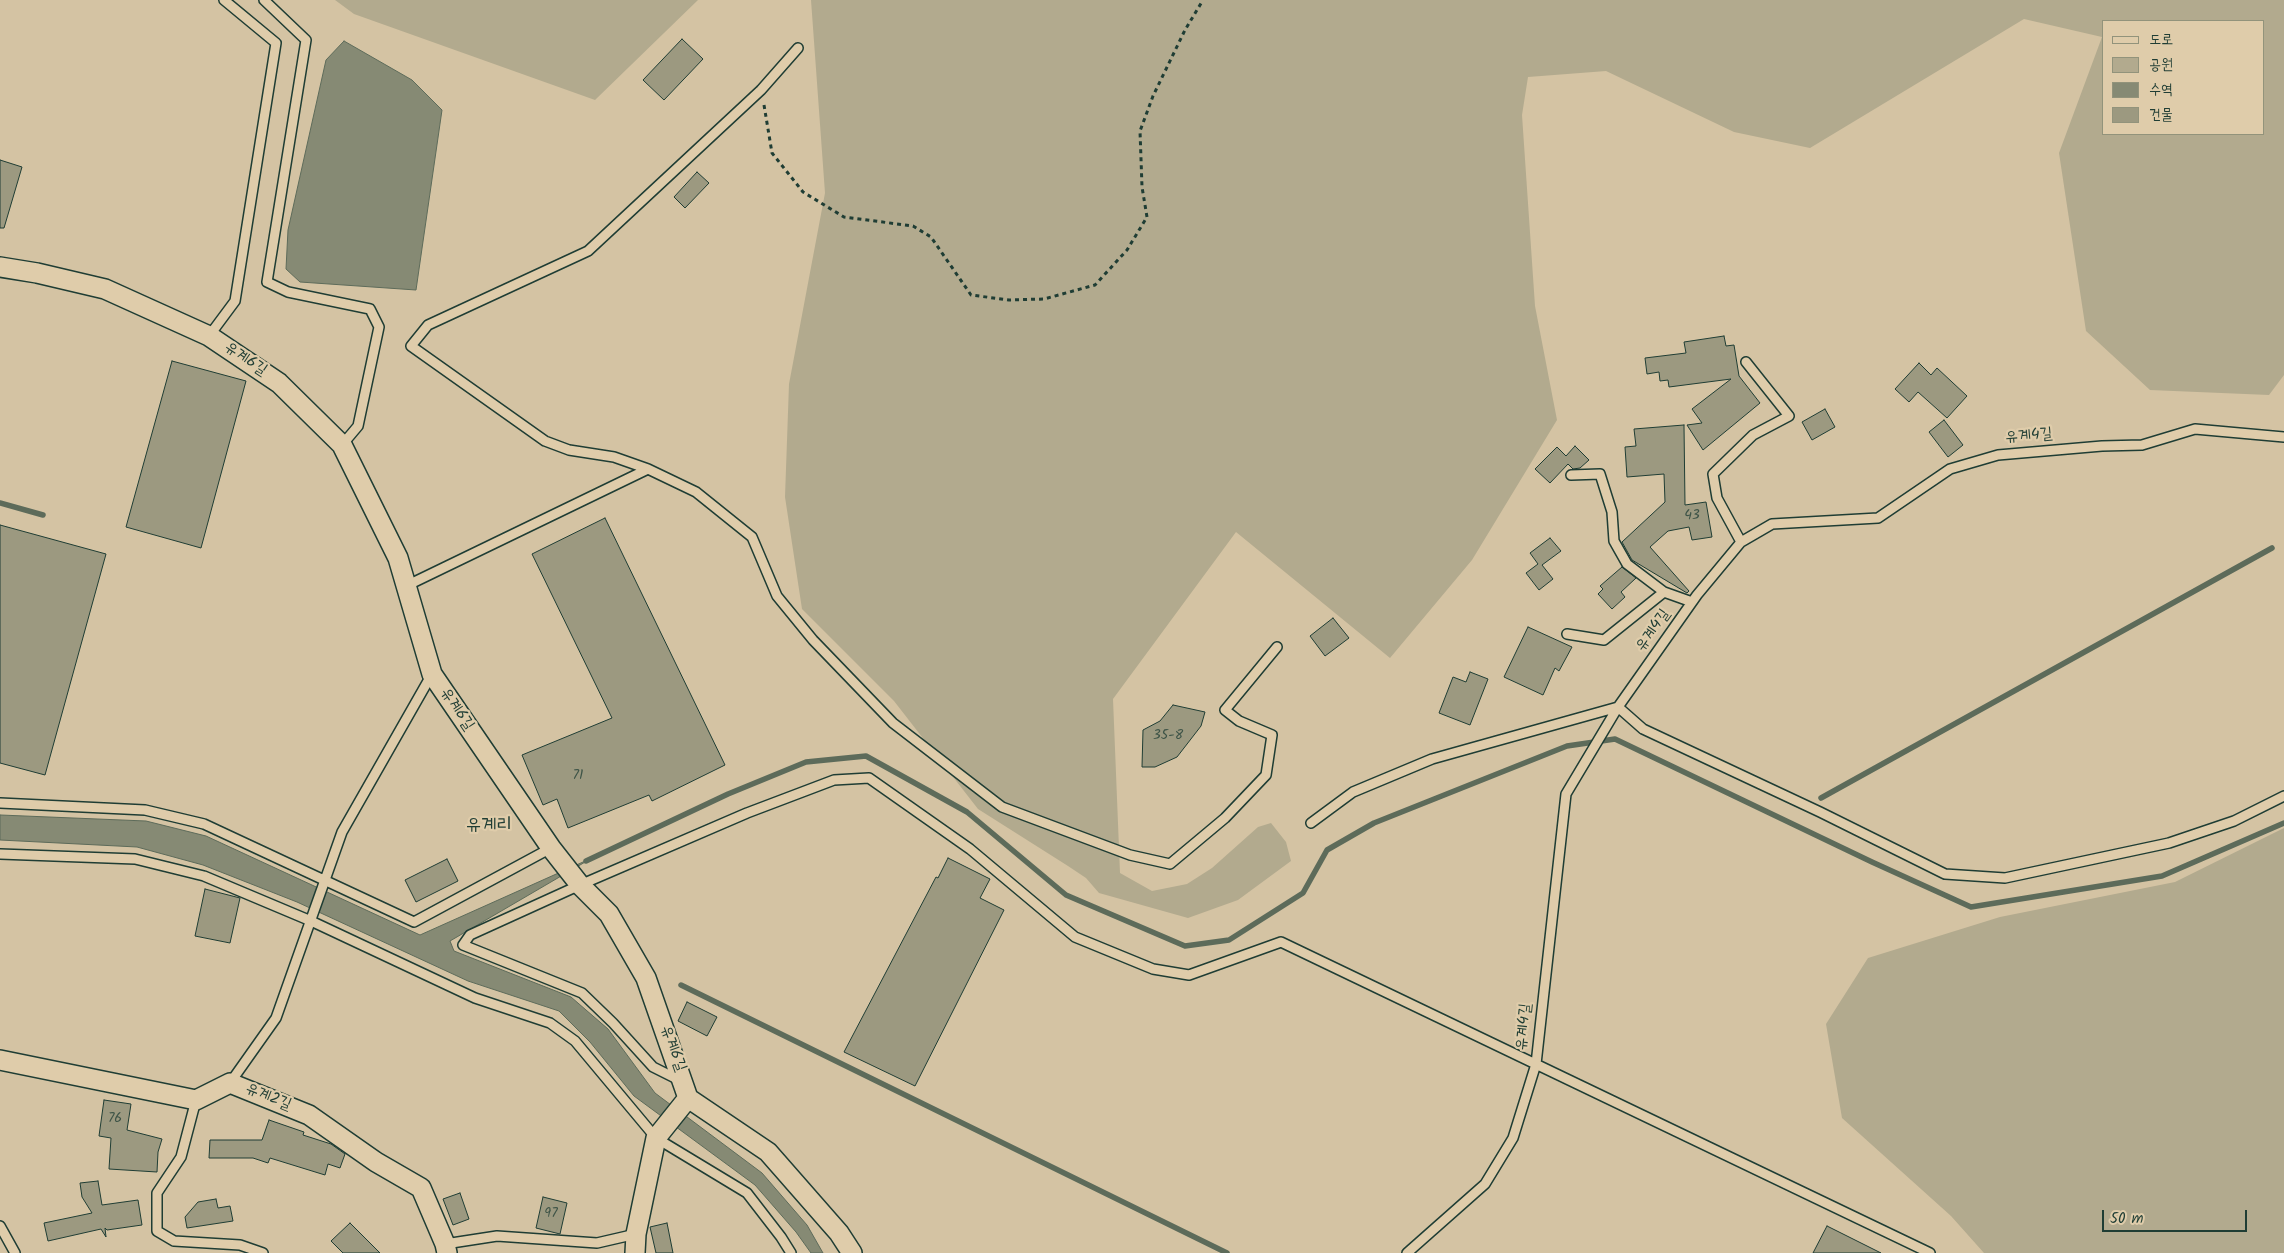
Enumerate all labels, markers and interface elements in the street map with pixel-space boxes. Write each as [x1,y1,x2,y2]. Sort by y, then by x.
legend [2102,20,2264,135]
text: 도로 [2149,28,2173,52]
text: 공원 [2149,53,2173,77]
text: 수역 [2149,78,2173,102]
text: 건물 [2149,103,2173,127]
street label: 유계6길 [220,339,270,381]
street label: 유계4길 [2005,425,2053,449]
house number: 43 [1684,509,1700,525]
street label: 유계4길 [1633,606,1675,656]
street label: 유계6길 [435,685,477,735]
house number: 35-8 [1153,729,1183,745]
house number: 71 [573,769,583,785]
district label: 유계리 [466,816,512,838]
street label: 유계4길 [1513,1002,1537,1052]
street label: 유계6길 [655,1023,689,1075]
street label: 유계2길 [242,1080,294,1116]
house number: 76 [108,1112,122,1128]
scale bar [2104,1200,2249,1232]
house number: 97 [544,1207,558,1223]
text: 50 m [2110,1207,2144,1231]

